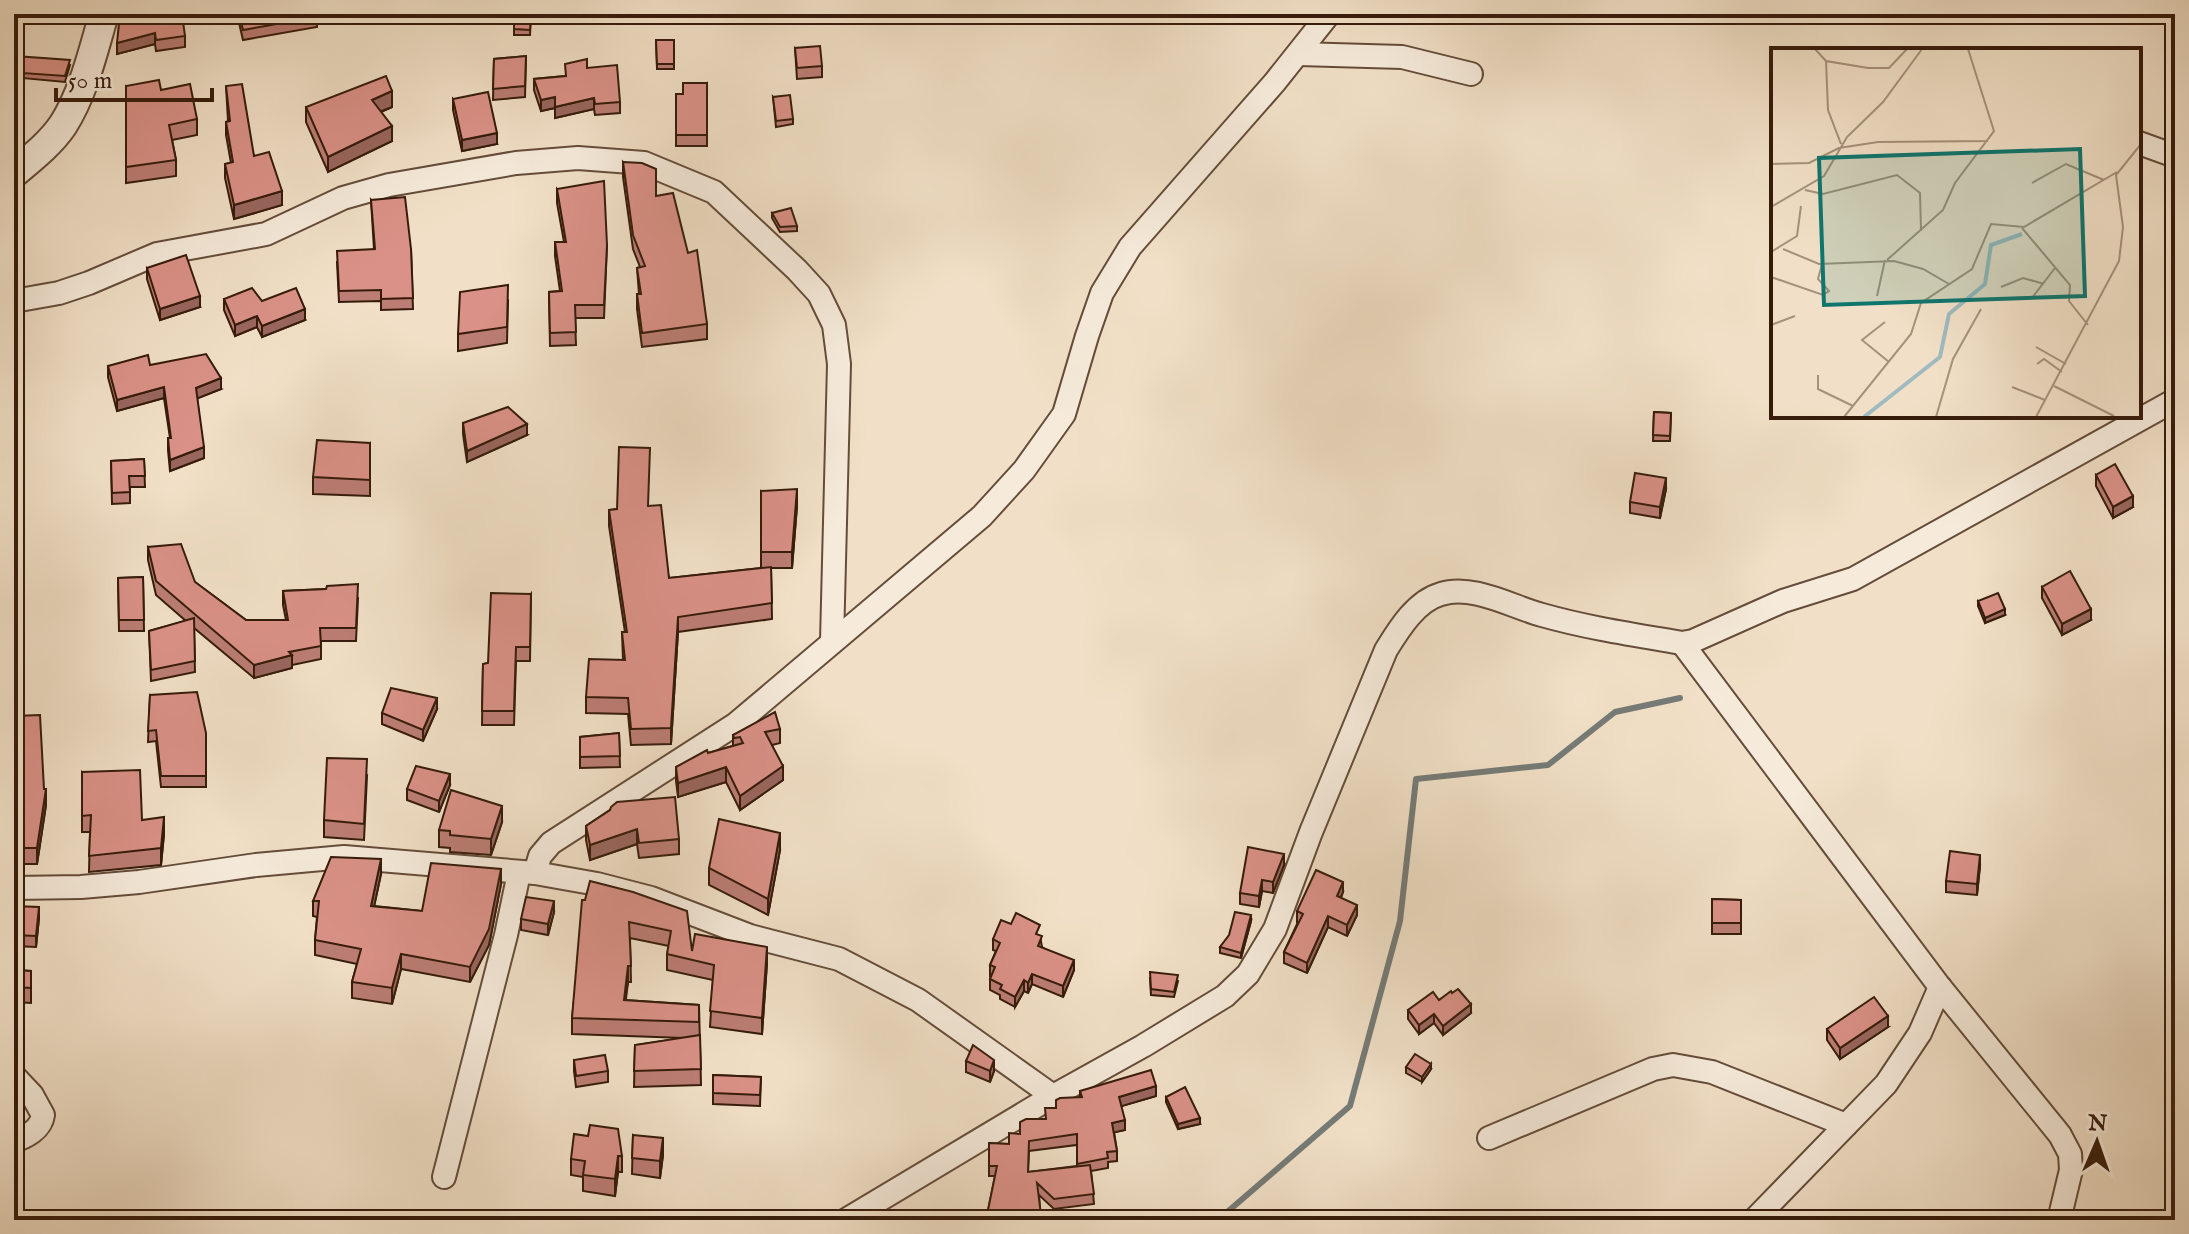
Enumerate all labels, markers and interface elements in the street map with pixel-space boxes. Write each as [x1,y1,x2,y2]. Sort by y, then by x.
inset map [1771,48,2141,418]
scale bar [56,52,212,102]
text: 50 m [68,66,112,97]
north arrow [2057,1102,2137,1182]
text: N [2087,1110,2108,1138]

